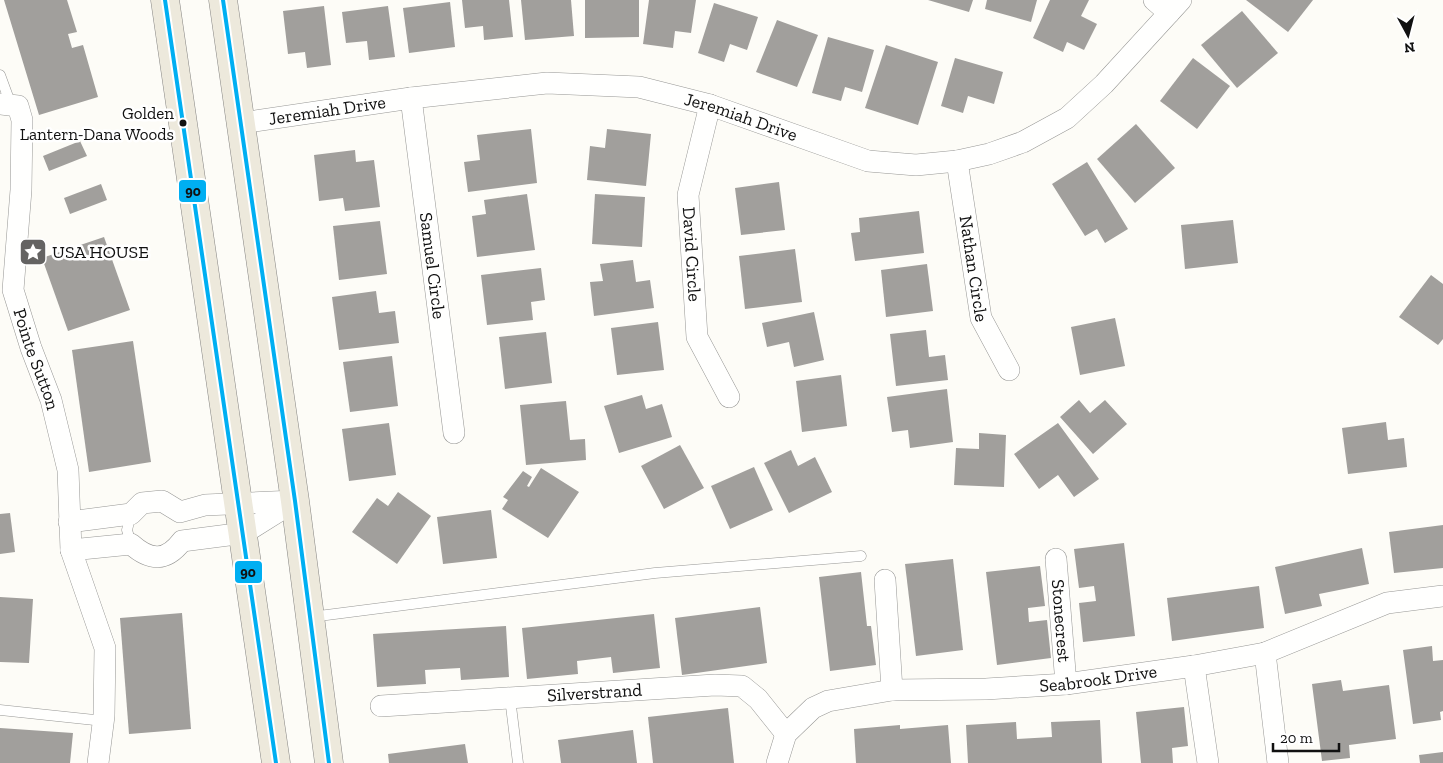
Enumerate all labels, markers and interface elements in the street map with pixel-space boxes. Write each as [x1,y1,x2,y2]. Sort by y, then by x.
north arrow [1383,10,1433,60]
text: N [1403,38,1416,57]
street label: Jeremiah Drive [682,88,800,146]
street label: Jeremiah Drive [267,91,387,130]
place label: Golden Lantern-Dana Woods [20,103,174,144]
marker: Golden Lantern-Dana Woods [178,118,188,128]
line badge: 90 [178,179,207,203]
text: 90 [185,183,201,200]
street label: David Circle [678,206,706,302]
street label: Samuel Circle [415,211,450,320]
street label: Nathan Circle [954,214,992,323]
place icon: USA HOUSE [18,237,48,267]
place label: USA HOUSE [52,241,149,263]
street label: Pointe Sutton [8,306,64,413]
line badge: 90 [234,560,263,584]
text: 90 [240,564,256,581]
street label: Stonecrest [1047,578,1075,663]
street label: Seabrook Drive [1039,660,1158,697]
street label: Silverstrand [546,679,643,707]
scale bar [1273,720,1339,752]
text: 20 m [1280,729,1313,747]

